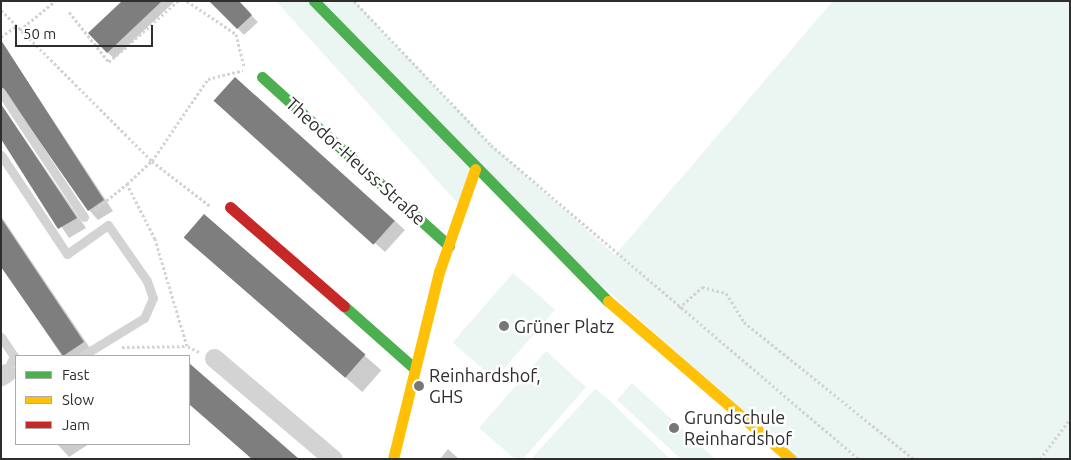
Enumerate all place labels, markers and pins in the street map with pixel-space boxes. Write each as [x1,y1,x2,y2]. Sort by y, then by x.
place label: Grüner Platz [514,315,614,337]
marker: Grüner Platz [498,320,510,332]
place label: Reinhardshof, GHS [429,365,541,408]
marker: Reinhardshof, GHS [413,380,425,392]
place label: Grundschule Reinhardshof [684,407,792,449]
marker: Grundschule Reinhardshof [668,422,680,434]

